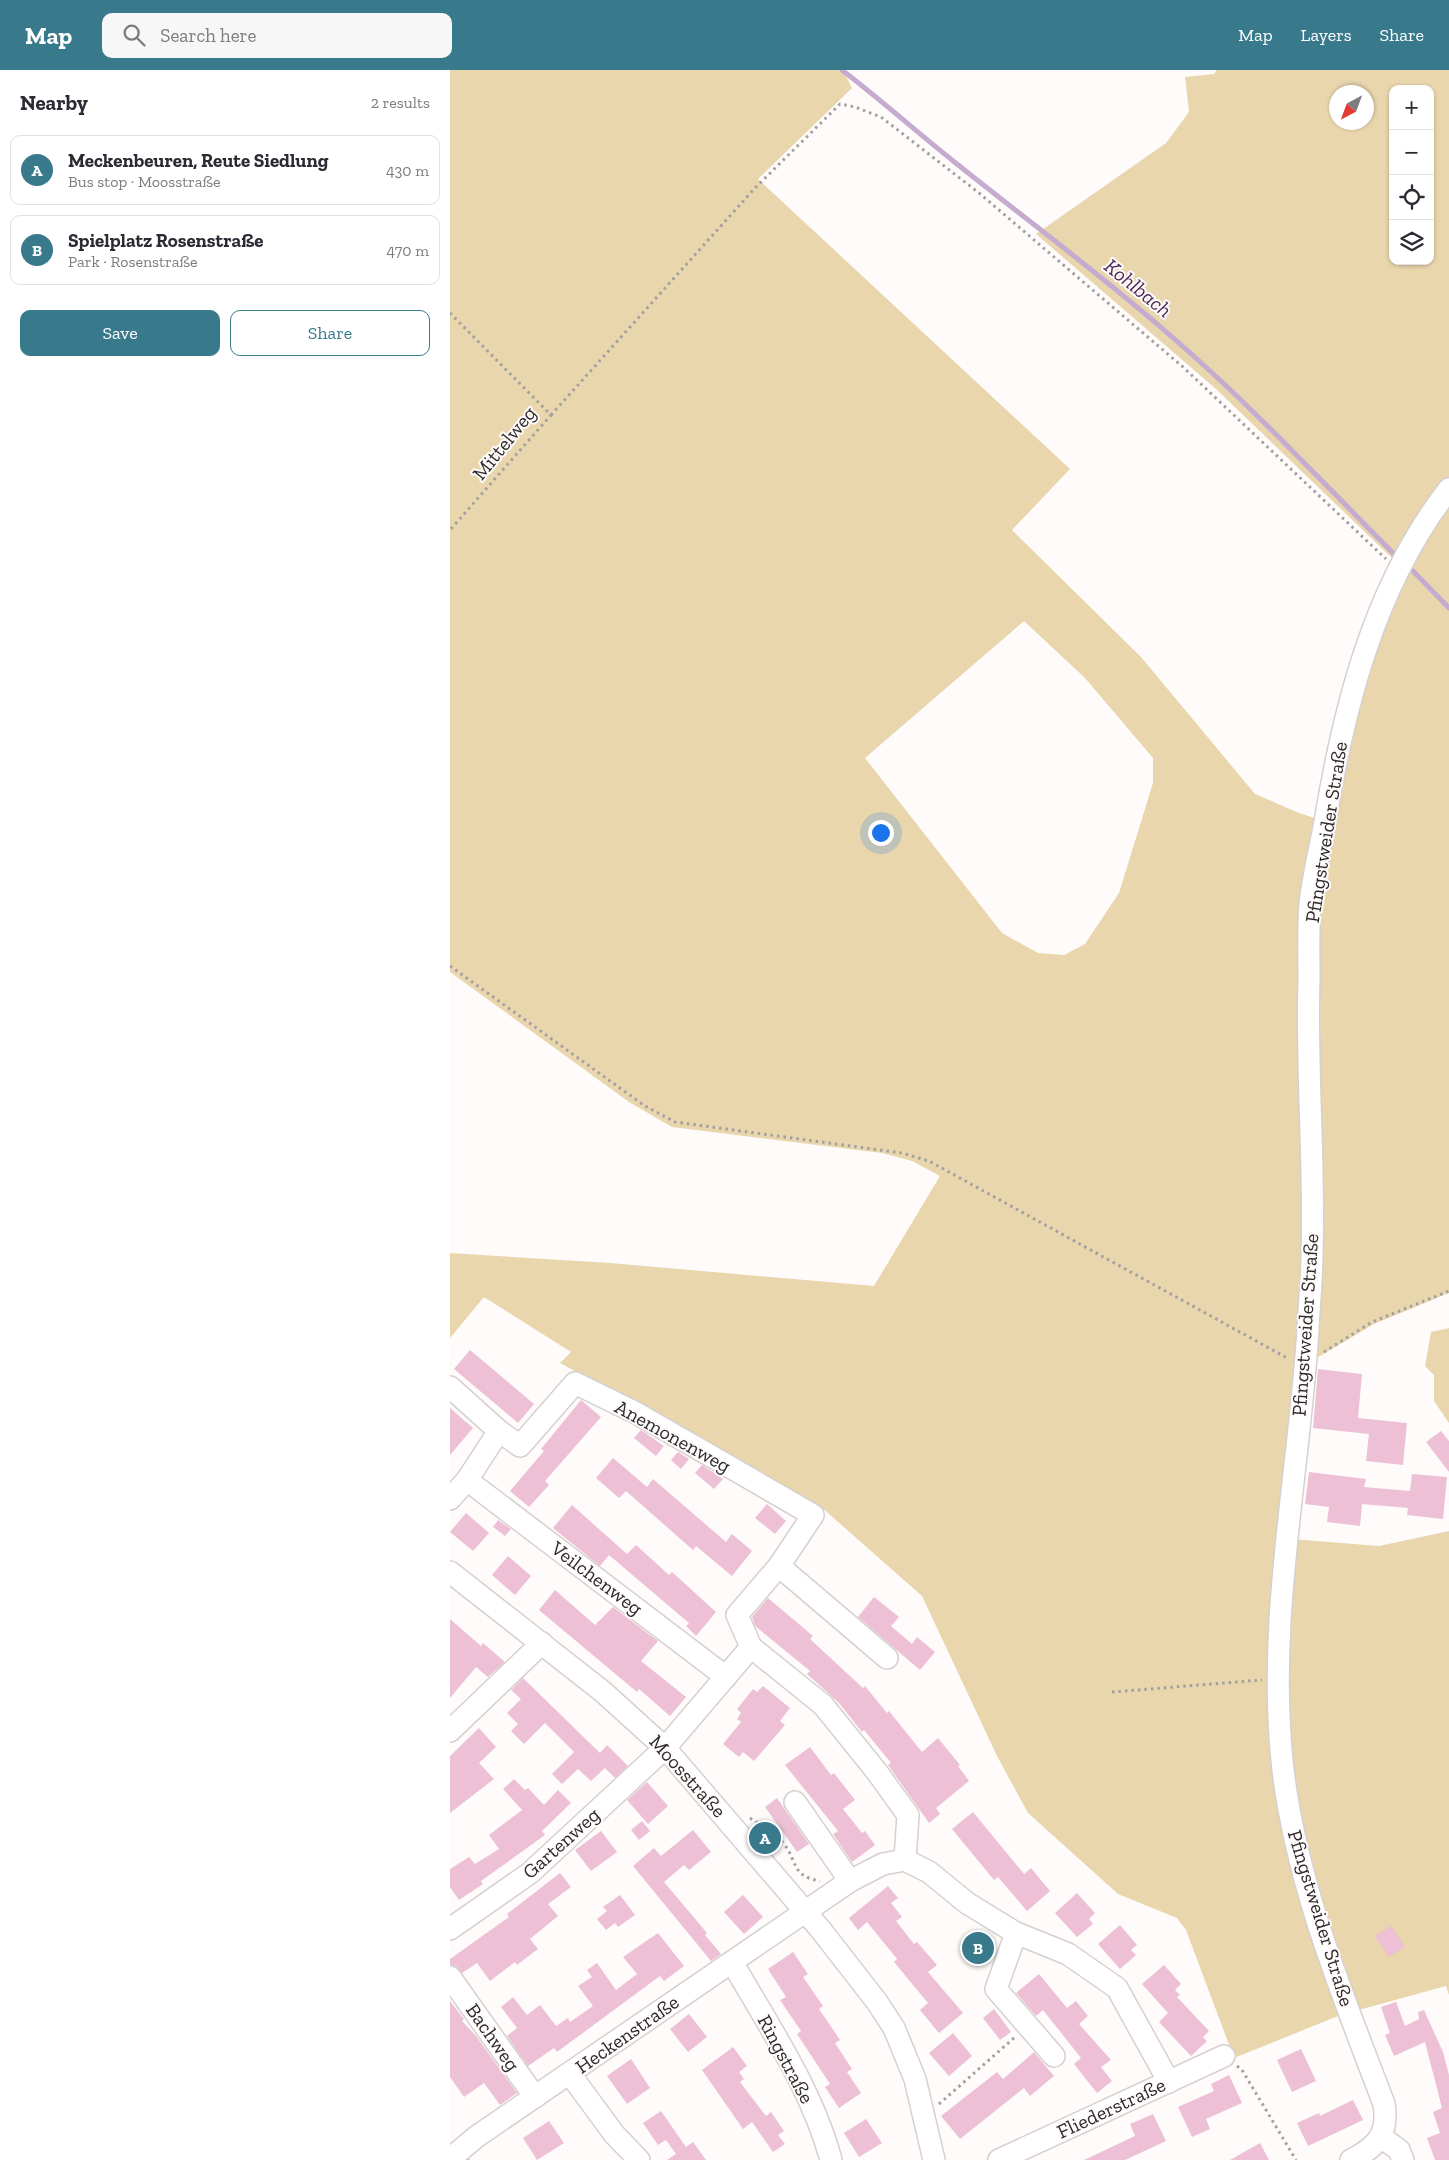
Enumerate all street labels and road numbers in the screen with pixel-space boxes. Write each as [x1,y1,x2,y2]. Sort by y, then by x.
street label: Mittelweg [467,401,541,485]
street label: Pfingstweider Straße [1300,740,1352,924]
street label: Pfingstweider Straße [1287,1233,1323,1417]
street label: Anemonenweg [611,1394,735,1478]
street label: Veilchenweg [546,1535,648,1620]
street label: Moosstraße [645,1730,731,1822]
street label: Gartenweg [518,1802,604,1884]
street label: Pfingstweider Straße [1283,1827,1359,2009]
street label: Heckenstraße [571,1990,683,2078]
street label: Bachweg [461,1998,525,2076]
street label: Ringstraße [753,2011,819,2107]
street label: Fliederstraße [1053,2072,1169,2144]

